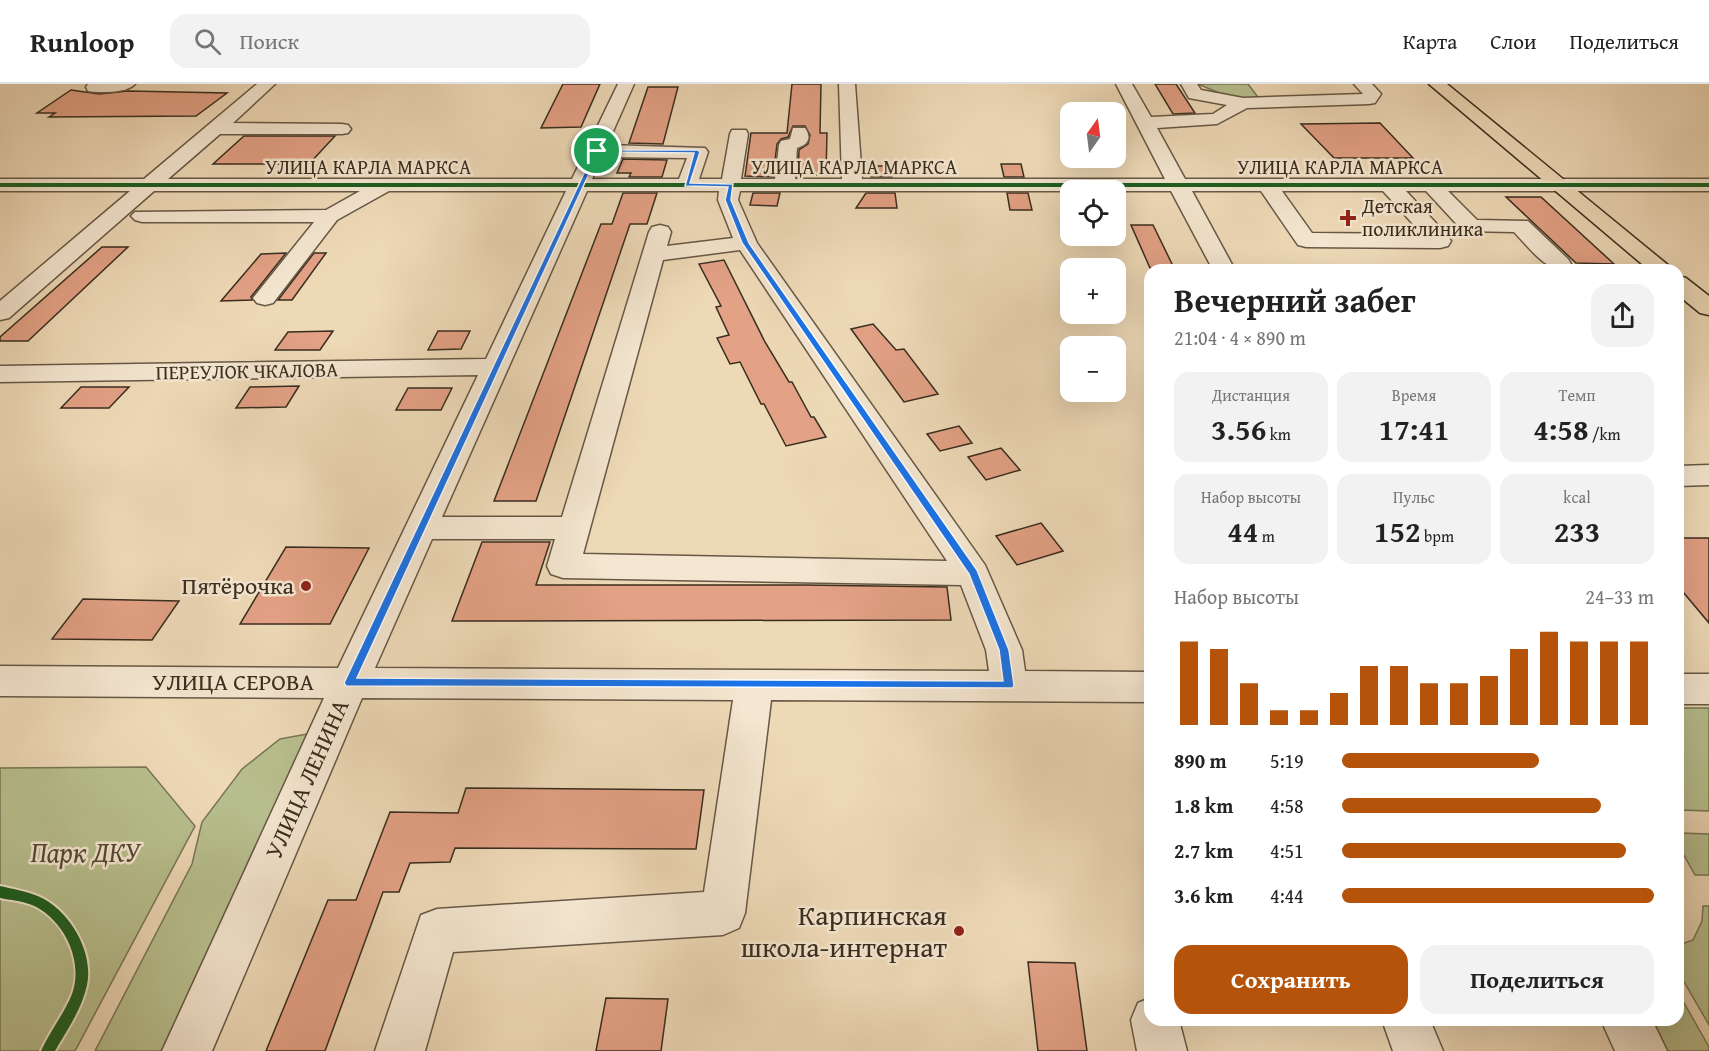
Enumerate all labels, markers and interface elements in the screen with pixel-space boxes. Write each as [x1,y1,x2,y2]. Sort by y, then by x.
search box [170,14,590,68]
text: Runloop [30,21,134,62]
icon: search [191,25,224,58]
text: Поиск [239,25,299,57]
text: Карта [1403,26,1457,57]
text: Слои [1490,26,1536,57]
text: Поделиться [1569,26,1679,57]
north arrow [1060,102,1126,168]
map controls [1060,102,1126,402]
pin [571,125,622,176]
icon: arrive [580,134,613,167]
street label: УЛИЦА КАРЛА МАРКСА [265,152,471,181]
street label: УЛИЦА КАРЛА МАРКСА [751,152,957,181]
street label: УЛИЦА КАРЛА МАРКСА [1237,152,1443,181]
button: locate [1060,180,1126,246]
place label: Детская поликлиника [1361,191,1484,243]
marker: Детская поликлиника [1339,209,1357,227]
button: + [1060,258,1126,324]
text: Вечерний забег [1174,276,1416,324]
button: share [1591,284,1654,347]
text: 21:04 · 4 × 890 m [1174,323,1306,352]
button: − [1060,336,1126,402]
street label: ПЕРЕУЛОК ЧКАЛОВА [155,354,339,387]
text: Дистанция [1212,383,1290,407]
text: Время [1392,383,1436,407]
text: Темп [1559,383,1595,407]
text: 3.56 [1211,407,1266,451]
text: 17:41 [1379,407,1449,451]
text: 4:58 [1533,407,1588,451]
text: km [1266,422,1291,446]
text: /km [1588,422,1621,446]
text: Набор высоты [1201,485,1301,509]
text: Пульс [1393,485,1435,509]
text: kcal [1563,485,1591,509]
text: 44 [1227,509,1258,553]
text: 152 [1374,509,1421,553]
text: 233 [1554,509,1600,553]
text: m [1258,524,1275,548]
text: bpm [1421,524,1454,548]
place label: Пятёрочка [182,568,295,603]
marker: Пятёрочка [299,579,313,593]
text: Набор высоты [1174,582,1299,611]
text: 24–33 m [1585,582,1654,611]
street label: УЛИЦА СЕРОВА [152,664,315,699]
street label: УЛИЦА ЛЕНИНА [256,693,358,864]
text: 890 m [1174,746,1227,775]
text: 5:19 [1270,746,1304,775]
text: 1.8 km [1174,791,1233,820]
text: 4:58 [1270,791,1304,820]
park label: Парк ДКУ [30,831,142,872]
text: 2.7 km [1174,836,1233,865]
text: 4:51 [1270,836,1304,865]
text: 3.6 km [1174,881,1233,910]
text: 4:44 [1270,881,1304,910]
place label: Карпинская школа-интернат [741,894,947,967]
marker: Карпинская школа-интернат [952,924,966,938]
button: Сохранить [1174,945,1408,1014]
button: Поделиться [1420,945,1654,1014]

